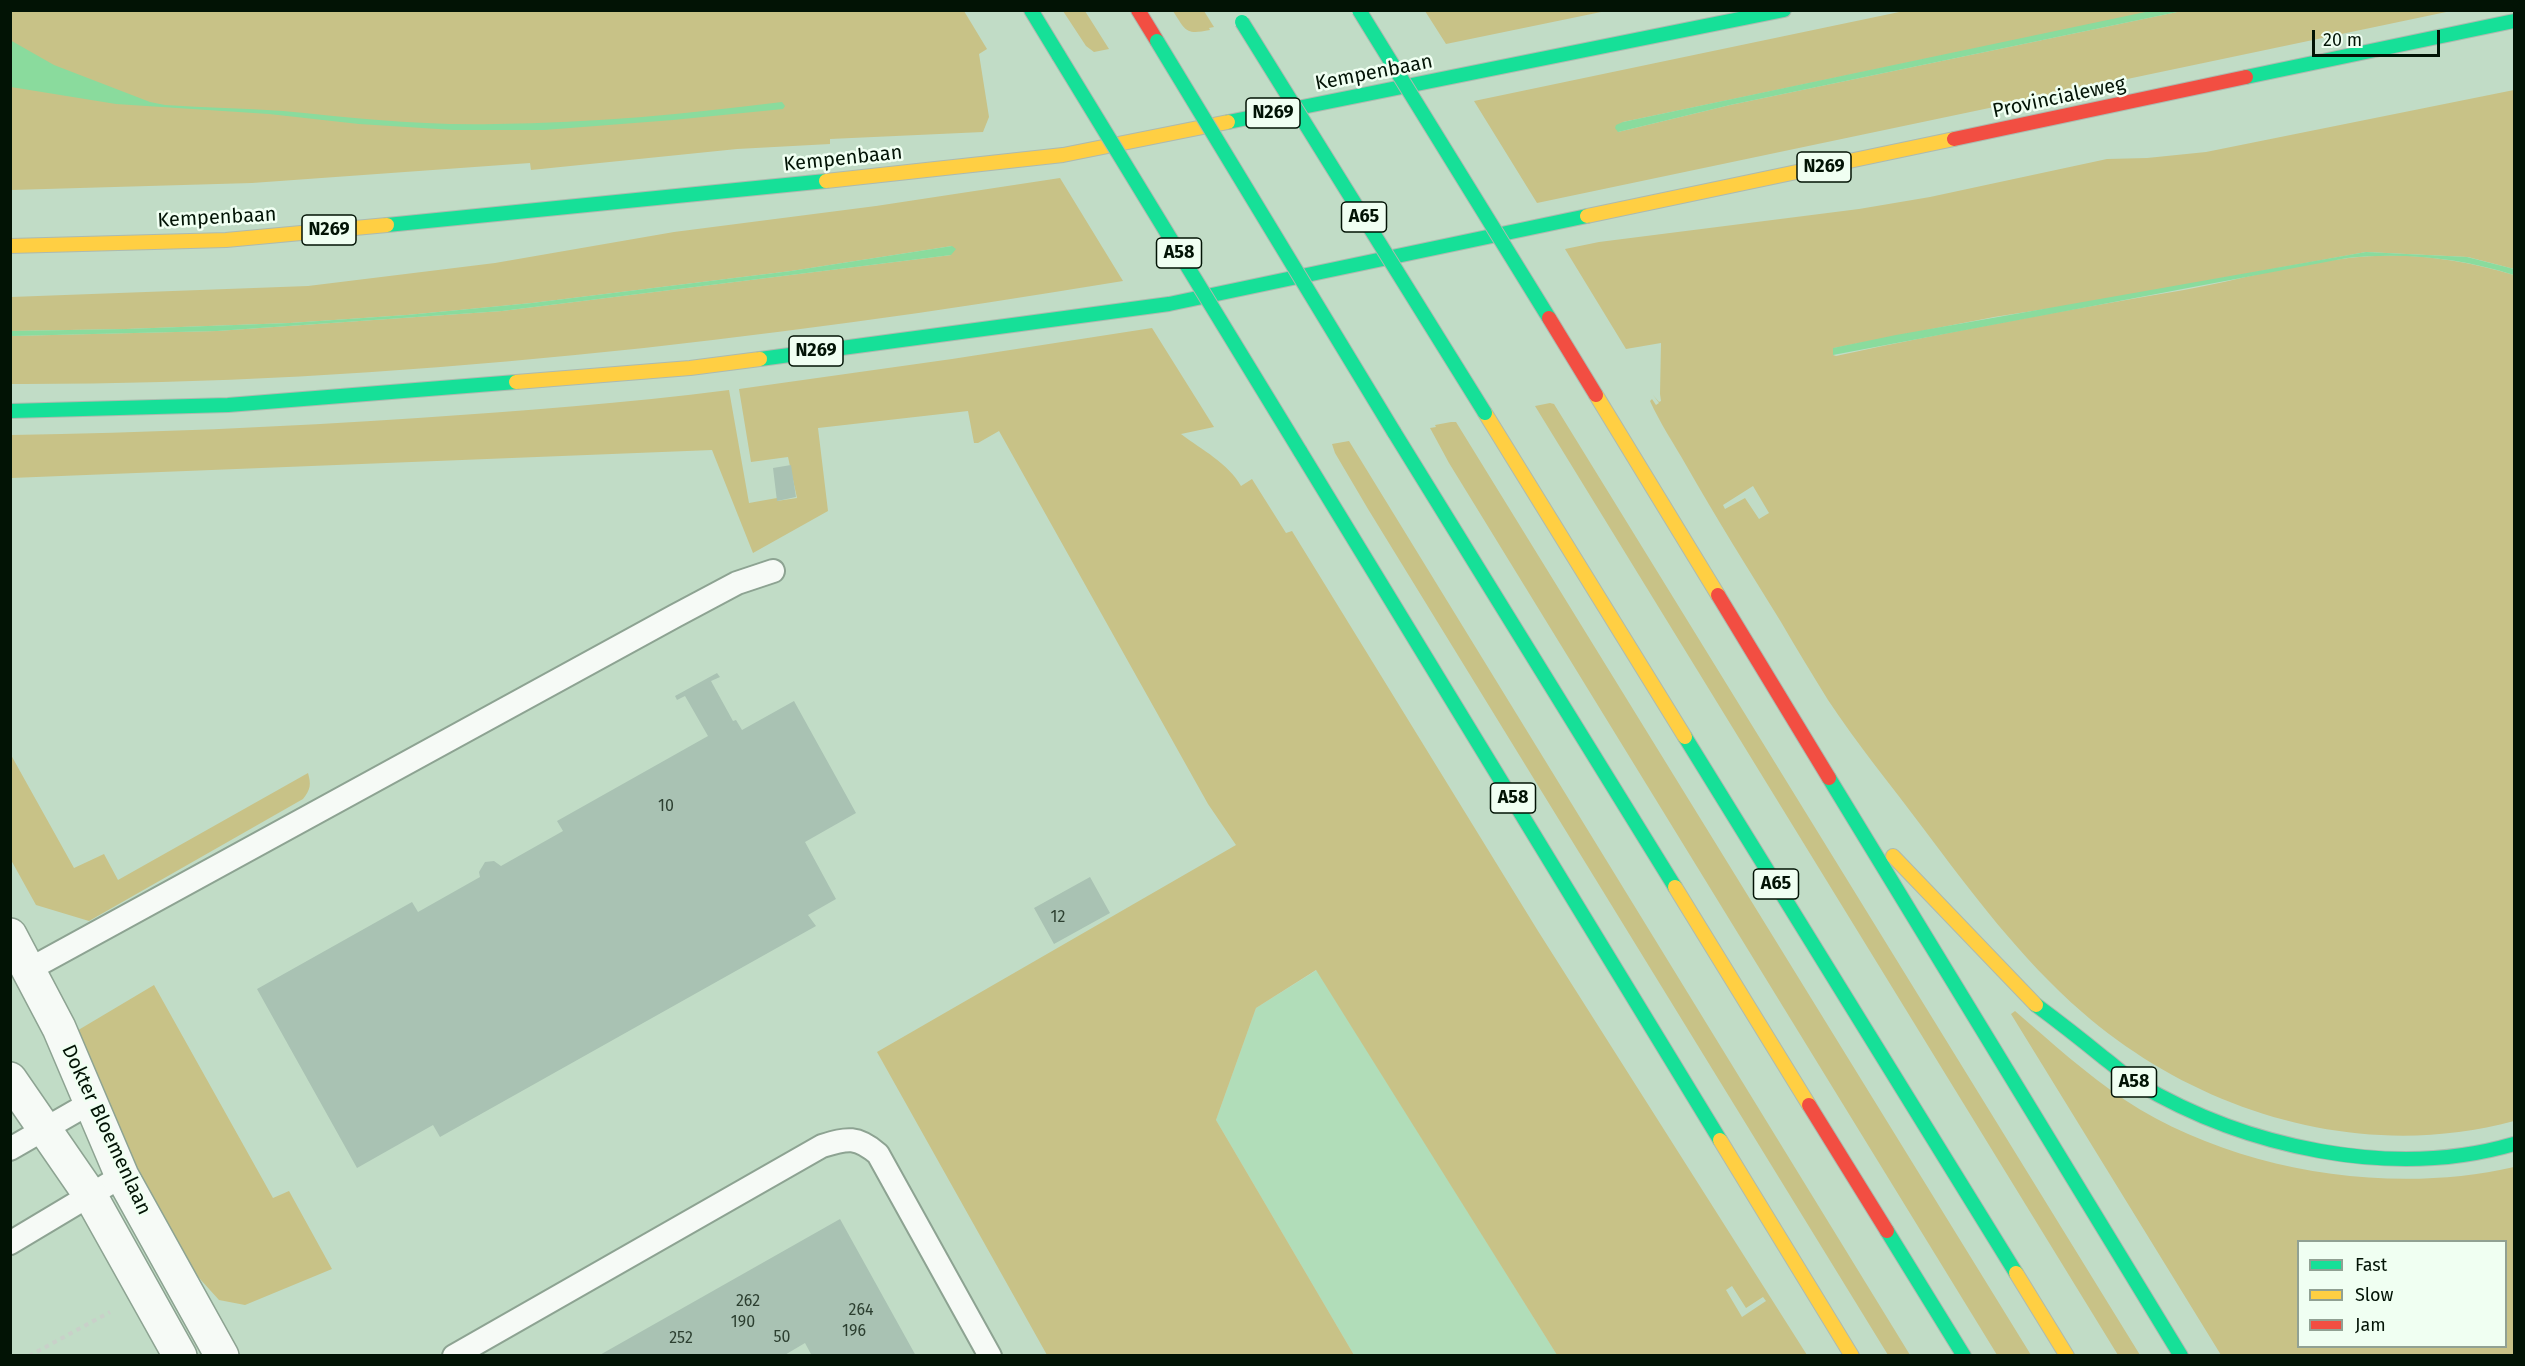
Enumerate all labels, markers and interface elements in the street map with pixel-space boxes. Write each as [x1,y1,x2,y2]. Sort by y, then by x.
scale bar [2315,18,2442,56]
text: 20 m [2323,29,2362,51]
street label: Kempenbaan [1313,50,1435,96]
street label: Provincialeweg [1990,72,2128,124]
road number: N269 [1246,98,1300,128]
street label: Kempenbaan [783,141,903,177]
road number: N269 [1797,152,1851,182]
road number: A65 [1342,202,1386,232]
street label: Kempenbaan [157,203,277,233]
road number: N269 [302,215,356,245]
road number: A58 [1156,238,1202,268]
road number: N269 [789,336,843,366]
road number: A58 [1490,783,1536,813]
house number: 10 [658,797,674,817]
road number: A65 [1754,869,1798,899]
house number: 12 [1051,908,1065,928]
street label: Dokter Bloemenlaan [56,1041,156,1219]
road number: A58 [2112,1067,2156,1097]
legend [2297,1240,2507,1348]
text: Fast [2355,1254,2387,1276]
text: Slow [2355,1284,2393,1306]
house number: 262 [736,1292,760,1312]
house number: 264 [849,1301,873,1321]
house number: 190 [731,1313,755,1333]
text: Jam [2355,1314,2386,1336]
house number: 196 [842,1322,866,1342]
house number: 50 [774,1328,790,1348]
house number: 252 [669,1329,693,1349]

